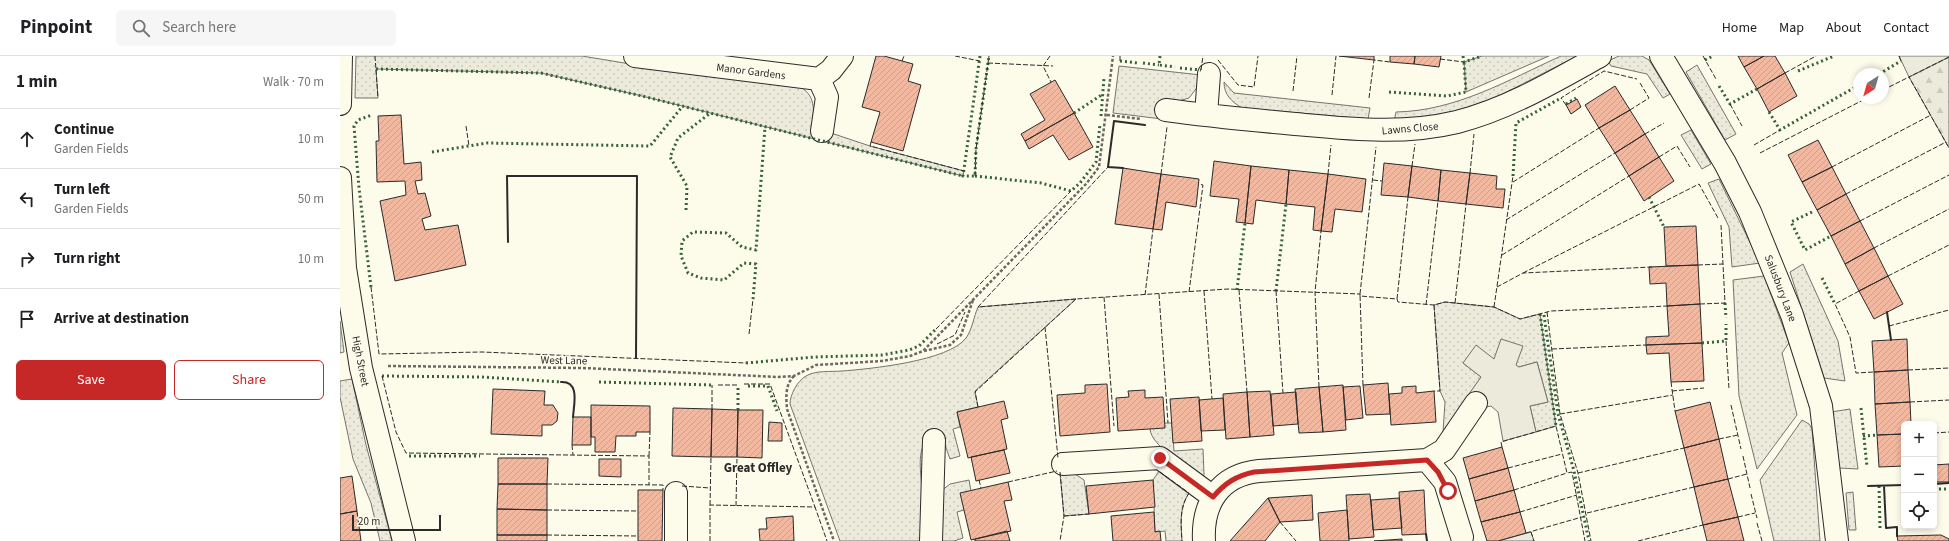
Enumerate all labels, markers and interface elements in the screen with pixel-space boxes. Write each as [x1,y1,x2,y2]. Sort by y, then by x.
search box [116,10,396,46]
text: Pinpoint [20,14,92,41]
icon: search [130,17,152,39]
text: Search here [162,17,236,38]
text: Home [1722,18,1757,38]
text: Map [1779,18,1804,38]
text: About [1826,18,1861,38]
text: Contact [1883,18,1929,38]
street label: Manor Gardens [715,60,787,83]
north arrow [1853,68,1889,104]
text: 1 min [16,70,57,94]
text: Walk · 70 m [263,73,324,91]
text: Continue [54,119,114,140]
street label: Lawns Close [1381,119,1439,138]
icon: ahead [16,128,38,150]
text: 10 m [298,130,324,148]
text: Garden Fields [54,140,128,158]
text: Turn left [54,179,110,200]
icon: left [16,188,38,210]
text: 50 m [298,190,324,208]
text: Garden Fields [54,200,128,218]
icon: right [16,248,38,270]
text: Turn right [54,248,120,269]
text: 10 m [298,250,324,268]
street label: Salusbury Lane [1761,252,1800,324]
icon: arrive [16,308,38,330]
text: Arrive at destination [54,308,189,329]
street label: High Street [348,335,373,388]
street label: West Lane [540,353,588,368]
button: Save [16,360,166,400]
button: Share [174,360,324,400]
map controls [1901,421,1937,529]
button: + [1901,421,1937,457]
route end [1151,449,1169,467]
button: − [1901,457,1937,493]
district label: Great Offley [724,459,793,477]
route start [1439,482,1457,500]
button: locate [1901,493,1937,529]
scale bar [352,513,441,532]
text: 20 m [358,514,380,529]

